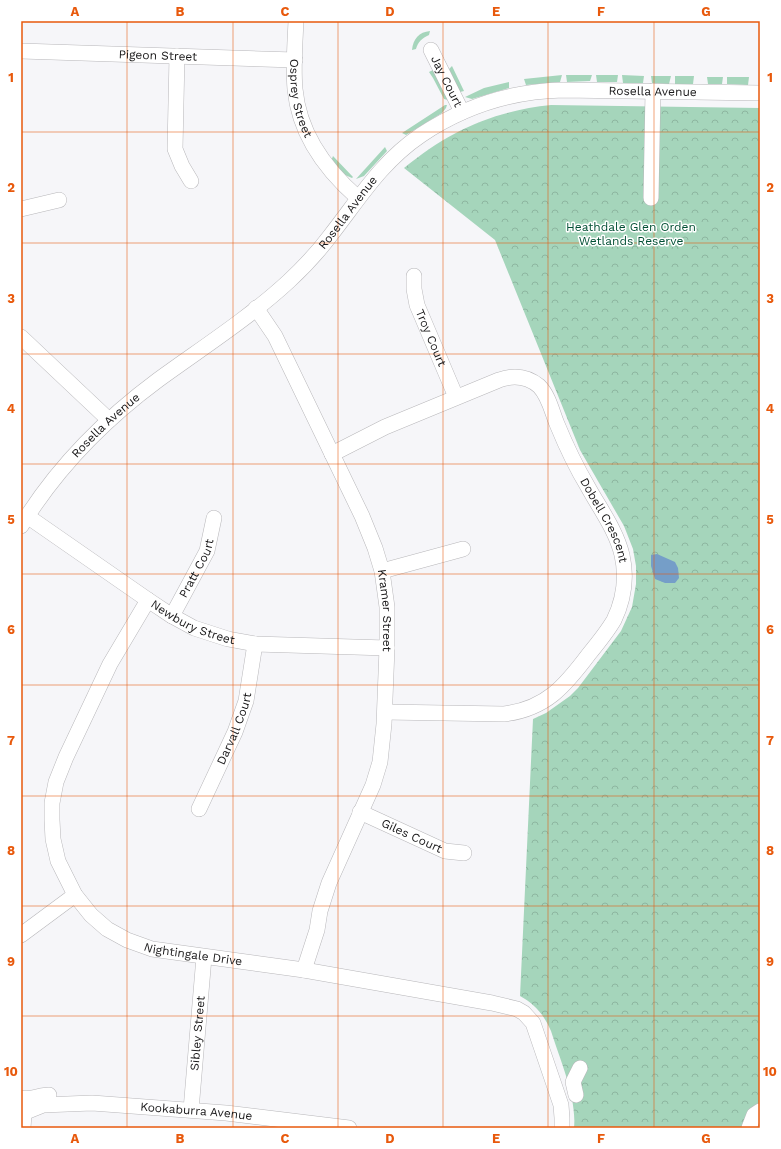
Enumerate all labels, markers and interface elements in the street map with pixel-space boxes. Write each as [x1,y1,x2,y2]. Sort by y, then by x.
text: A [71,4,80,19]
text: B [176,4,185,19]
text: C [281,4,290,19]
text: D [385,4,395,19]
text: E [492,4,500,19]
text: F [597,4,605,19]
text: G [701,4,711,19]
street label: Pigeon Street [118,47,198,64]
street label: Jay Court [428,53,465,109]
street label: Osprey Street [287,59,315,140]
text: 1 [8,70,14,85]
text: 1 [767,70,773,85]
street label: Rosella Avenue [608,84,697,99]
street label: Rosella Avenue [315,173,380,252]
text: 2 [7,180,15,195]
text: 2 [766,180,774,195]
park label: Heathdale Glen Orden Wetlands Reserve [566,220,696,248]
text: 3 [7,291,15,306]
text: 3 [766,291,774,306]
street label: Troy Court [413,307,449,369]
street label: Rosella Avenue [69,390,142,461]
text: 4 [7,401,16,416]
text: 4 [766,401,775,416]
street label: Dobell Crescent [577,475,630,564]
text: 5 [7,512,15,527]
text: 5 [766,512,774,527]
street label: Pratt Court [176,537,216,600]
street label: Kramer Street [375,568,394,652]
street label: Newbury Street [148,597,236,647]
text: 6 [7,622,15,637]
text: 6 [766,622,774,637]
street label: Darvall Court [214,692,254,767]
text: 7 [7,733,15,748]
text: 7 [766,733,774,748]
street label: Giles Court [379,816,444,856]
text: 8 [7,843,15,858]
text: 8 [766,843,774,858]
street label: Nightingale Drive [142,940,243,968]
text: 9 [7,954,15,969]
text: 9 [766,954,774,969]
street label: Sibley Street [187,995,208,1071]
text: 10 [4,1064,18,1079]
text: 10 [763,1064,777,1079]
street label: Kookaburra Avenue [140,1100,253,1123]
text: A [71,1131,80,1146]
text: B [176,1131,185,1146]
text: C [281,1131,290,1146]
text: D [385,1131,395,1146]
text: E [492,1131,500,1146]
text: F [597,1131,605,1146]
text: G [701,1131,711,1146]

